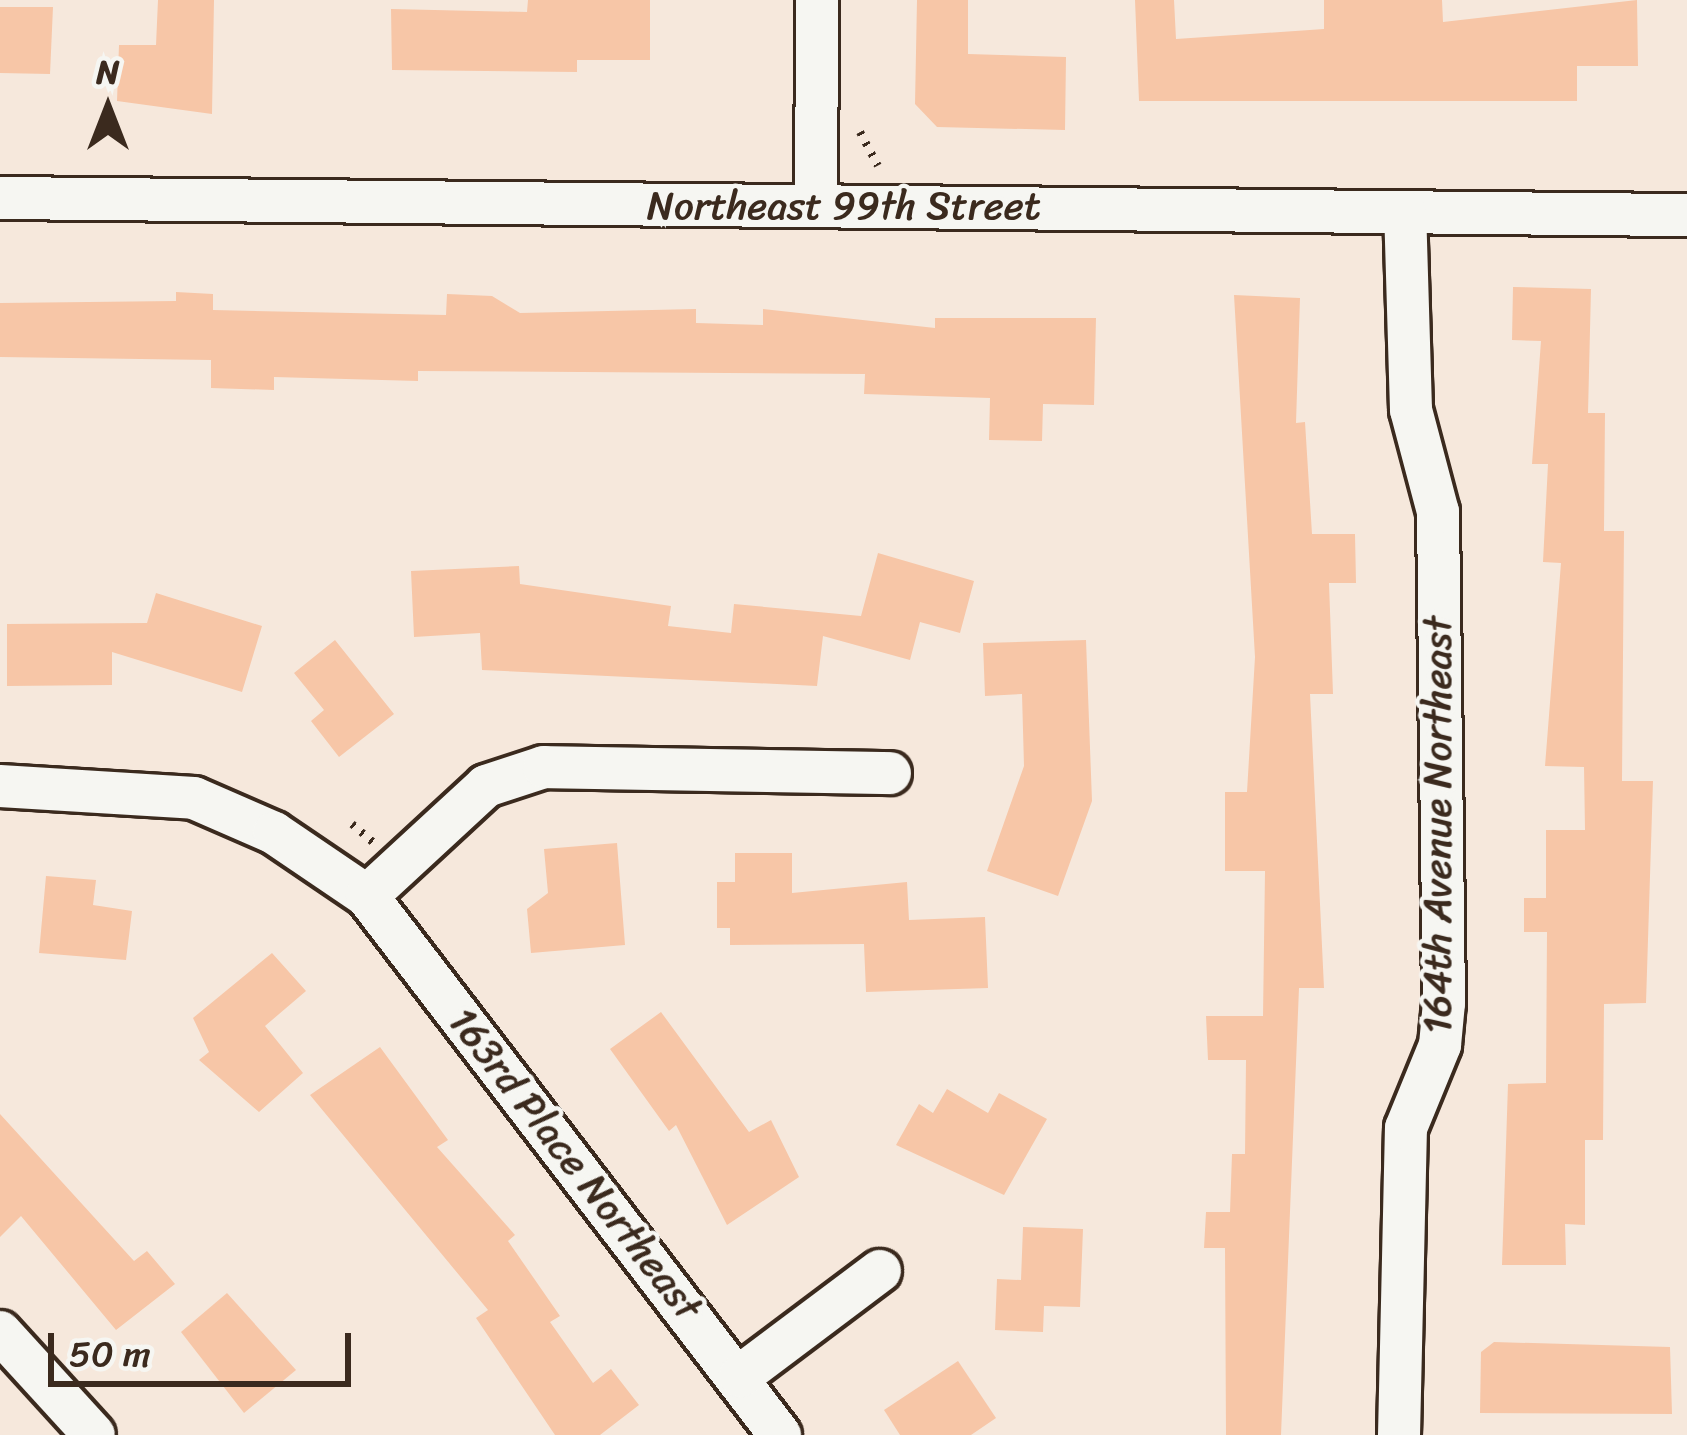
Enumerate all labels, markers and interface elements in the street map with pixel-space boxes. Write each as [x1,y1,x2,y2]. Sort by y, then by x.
text: N [97,43,119,101]
north arrow [48,48,168,168]
street label: Northeast 99th Street [647,183,1041,229]
street label: 164th Avenue Northeast [1415,615,1461,1035]
street label: 163rd Place Northeast [438,998,712,1330]
scale bar [54,1309,357,1383]
text: 50 m [69,1322,151,1386]

